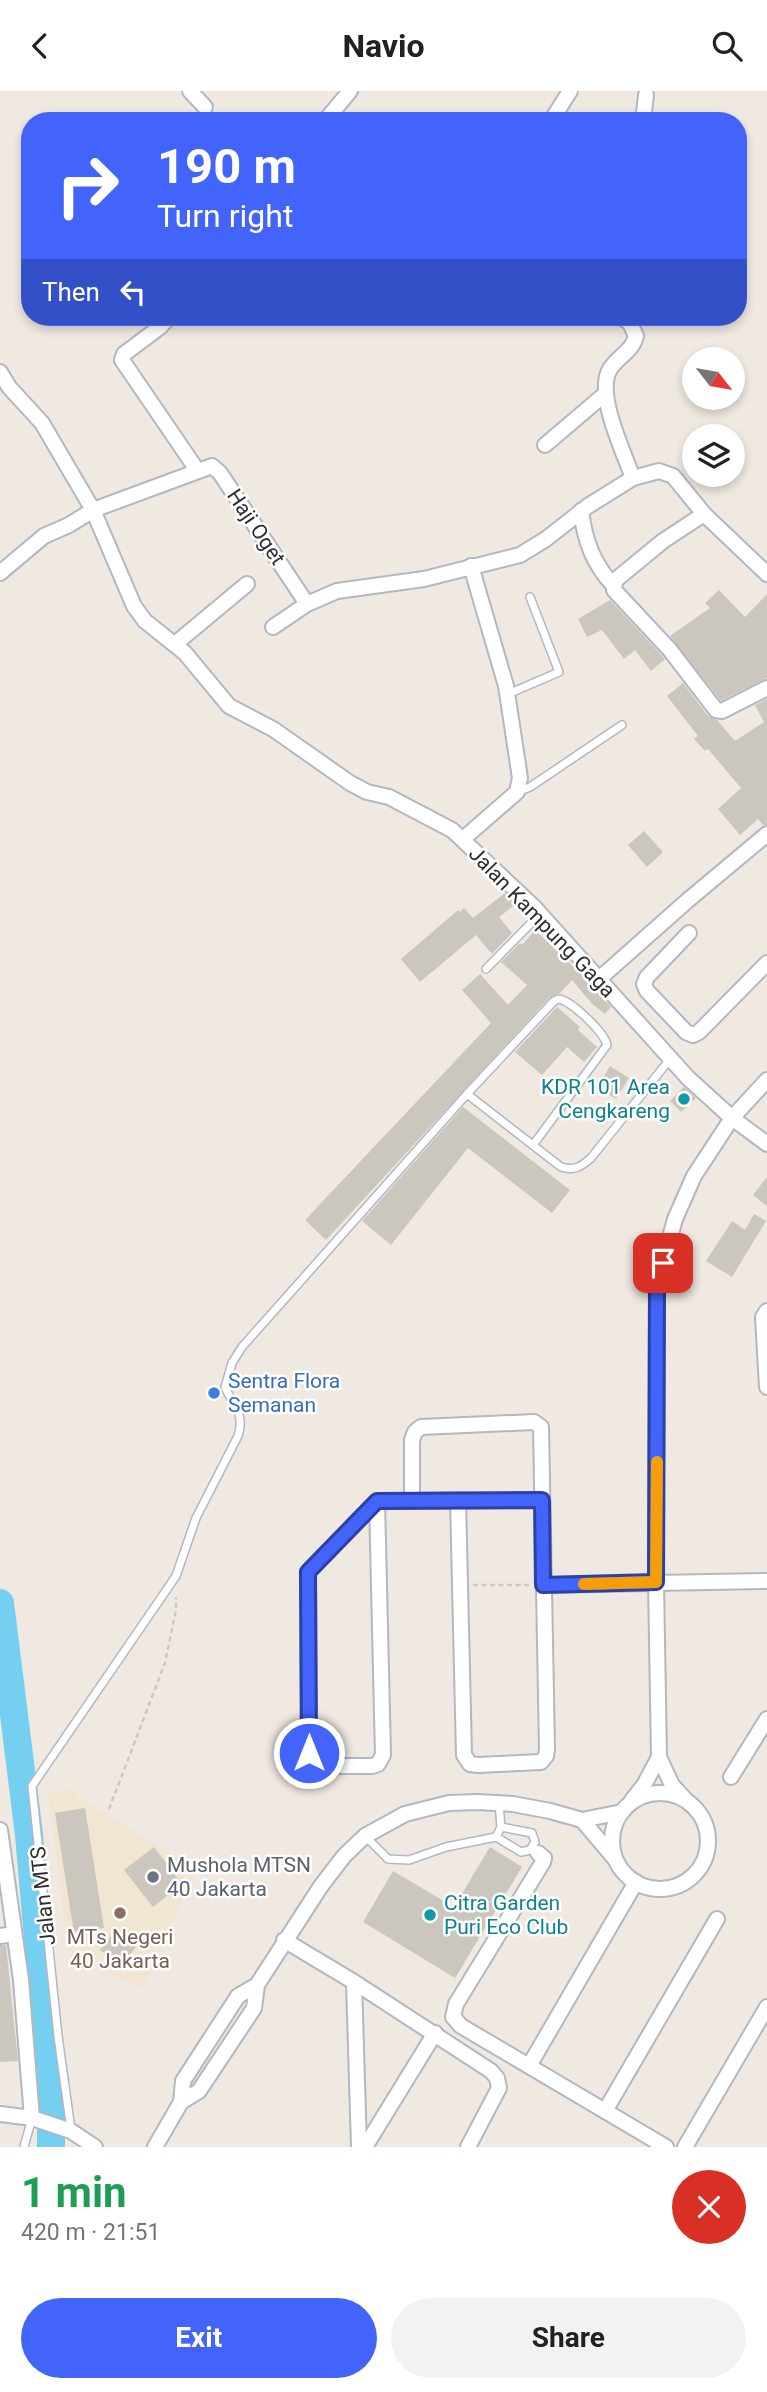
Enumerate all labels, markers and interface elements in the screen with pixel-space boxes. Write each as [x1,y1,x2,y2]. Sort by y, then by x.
icon: back [21,27,59,65]
text: Navio [342,27,425,65]
icon: search [708,27,746,65]
text: 190 m [157,138,296,195]
icon: right [42,140,133,231]
text: Turn right [157,197,293,235]
icon: left [114,273,152,311]
text: Then [42,277,100,307]
north arrow [682,347,746,409]
map controls [682,347,745,487]
button: layers [682,424,745,487]
street label: Haji Oget [222,485,290,569]
street label: Jalan Kampung Gaga [464,842,620,1002]
place label: KDR 101 Area Cengkareng [541,1075,670,1123]
marker: KDR 101 Area Cengkareng [676,1091,692,1107]
pin [633,1233,693,1293]
icon: arrive [644,1244,682,1282]
place label: Sentra Flora Semanan [228,1369,340,1417]
marker: Sentra Flora Semanan [206,1385,222,1401]
position arrow [272,1716,346,1790]
street label: Jalan MTS [26,1845,60,1947]
place label: Mushola MTSN 40 Jakarta [167,1853,311,1901]
marker: Mushola MTSN 40 Jakarta [145,1869,161,1885]
place label: Citra Garden Puri Eco Club [444,1891,568,1939]
marker: MTs Negeri 40 Jakarta [112,1905,128,1921]
marker: Citra Garden Puri Eco Club [422,1907,438,1923]
place label: MTs Negeri 40 Jakarta [67,1925,173,1973]
text: 1 min [21,2168,127,2217]
button: close [672,2170,746,2244]
text: 420 m · 21:51 [21,2219,160,2246]
button: Exit [21,2298,377,2378]
button: Share [391,2298,746,2378]

